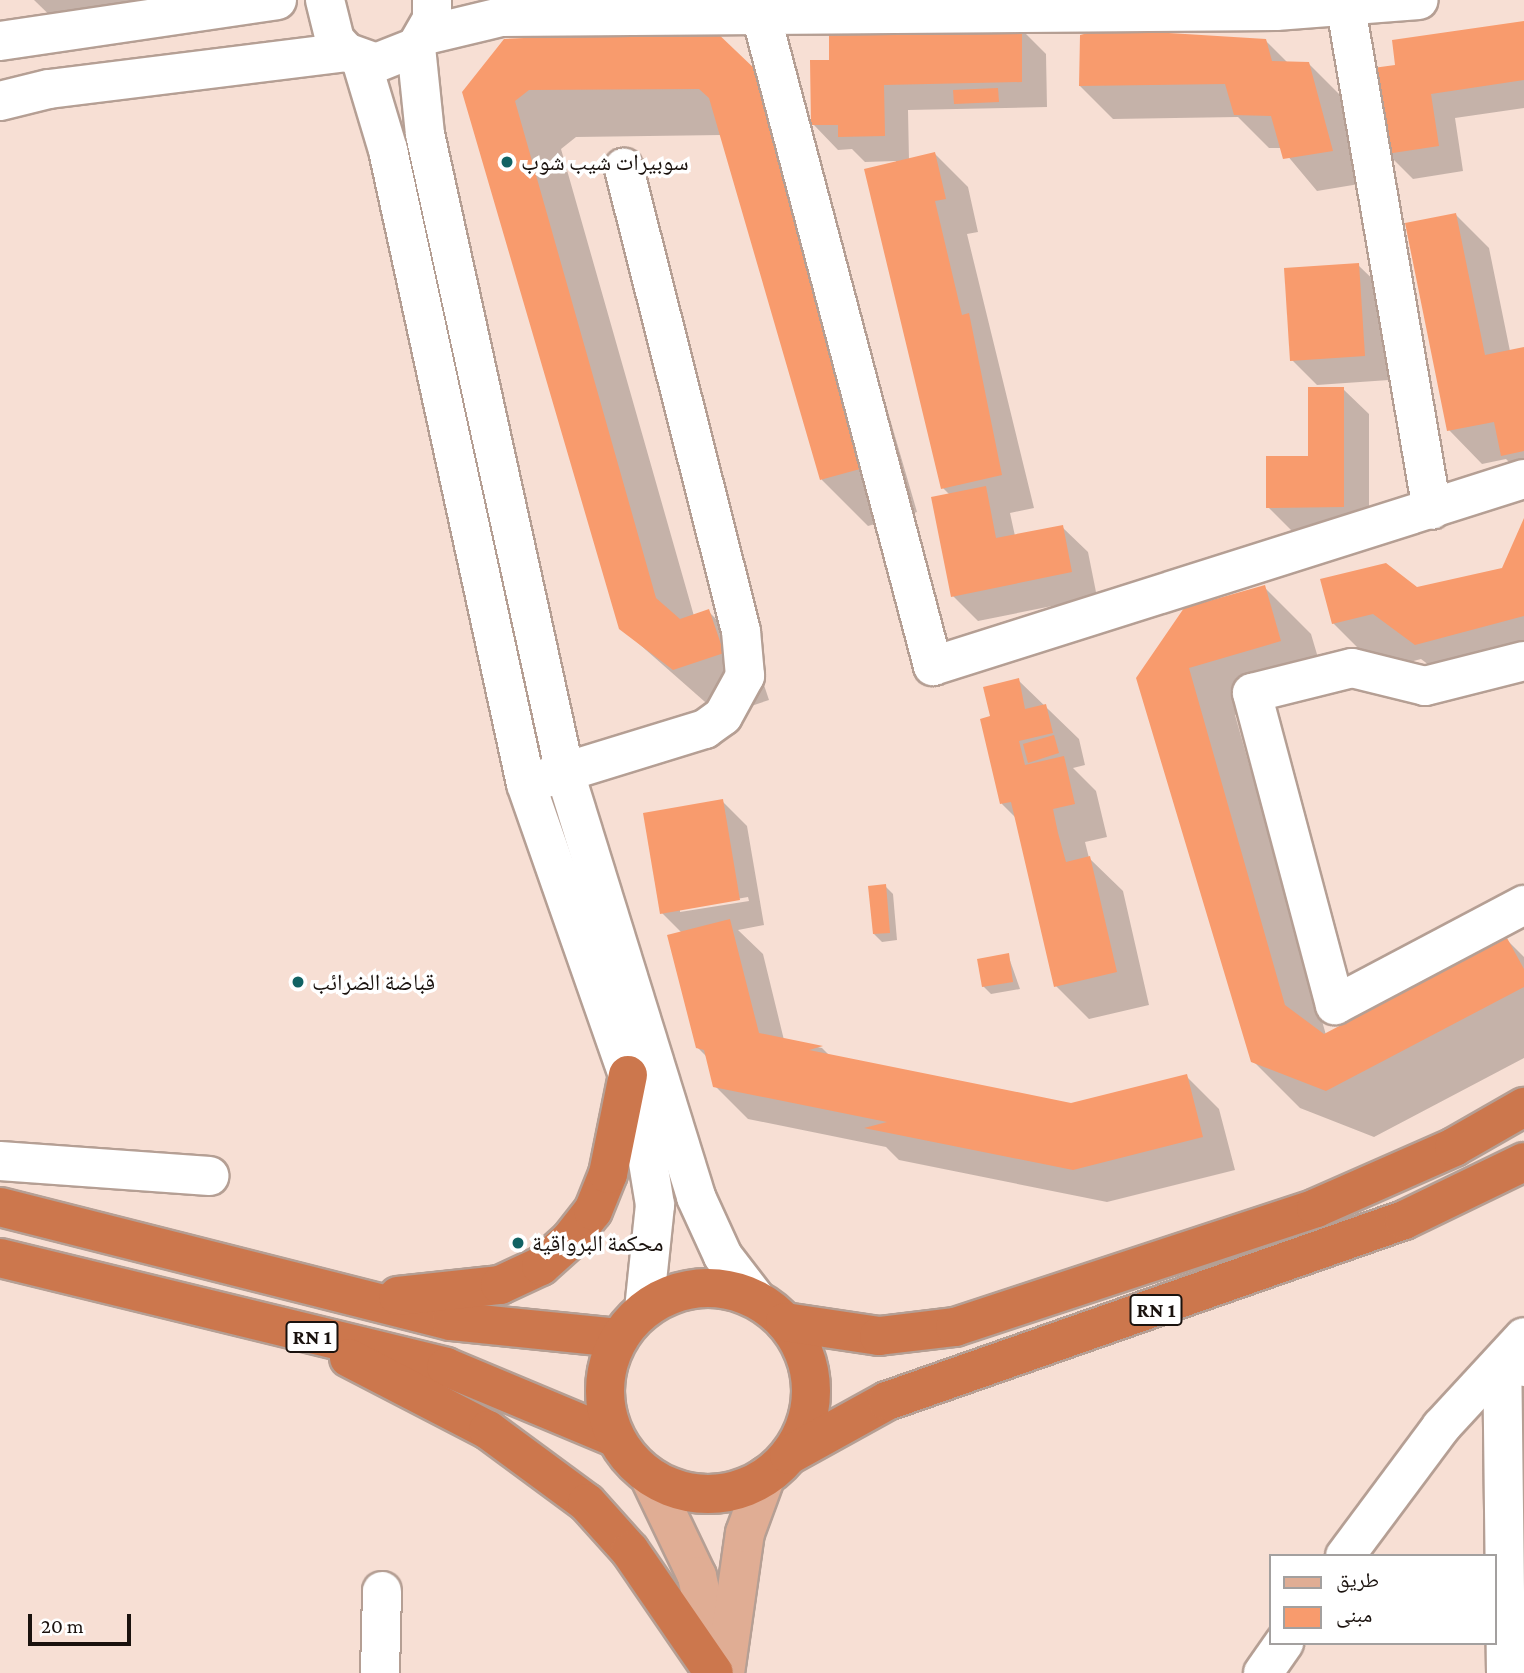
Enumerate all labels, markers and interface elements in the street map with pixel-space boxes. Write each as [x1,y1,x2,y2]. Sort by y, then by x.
place label: سوبيرات شيب شوب [521,148,689,176]
marker: سوبيرات شيب شوب [499,154,515,170]
place label: قباضة الضرائب [312,968,435,996]
marker: قباضة الضرائب [290,974,306,990]
place label: محكمة البرواقية [532,1229,664,1257]
marker: محكمة البرواقية [510,1235,526,1251]
road number: RN 1 [1128,1292,1184,1328]
road number: RN 1 [284,1320,340,1354]
legend [1268,1554,1496,1645]
text: طريق [1336,1568,1379,1592]
scale bar [32,1600,135,1644]
text: مبنى [1336,1603,1372,1627]
text: 20 m [41,1614,84,1638]

